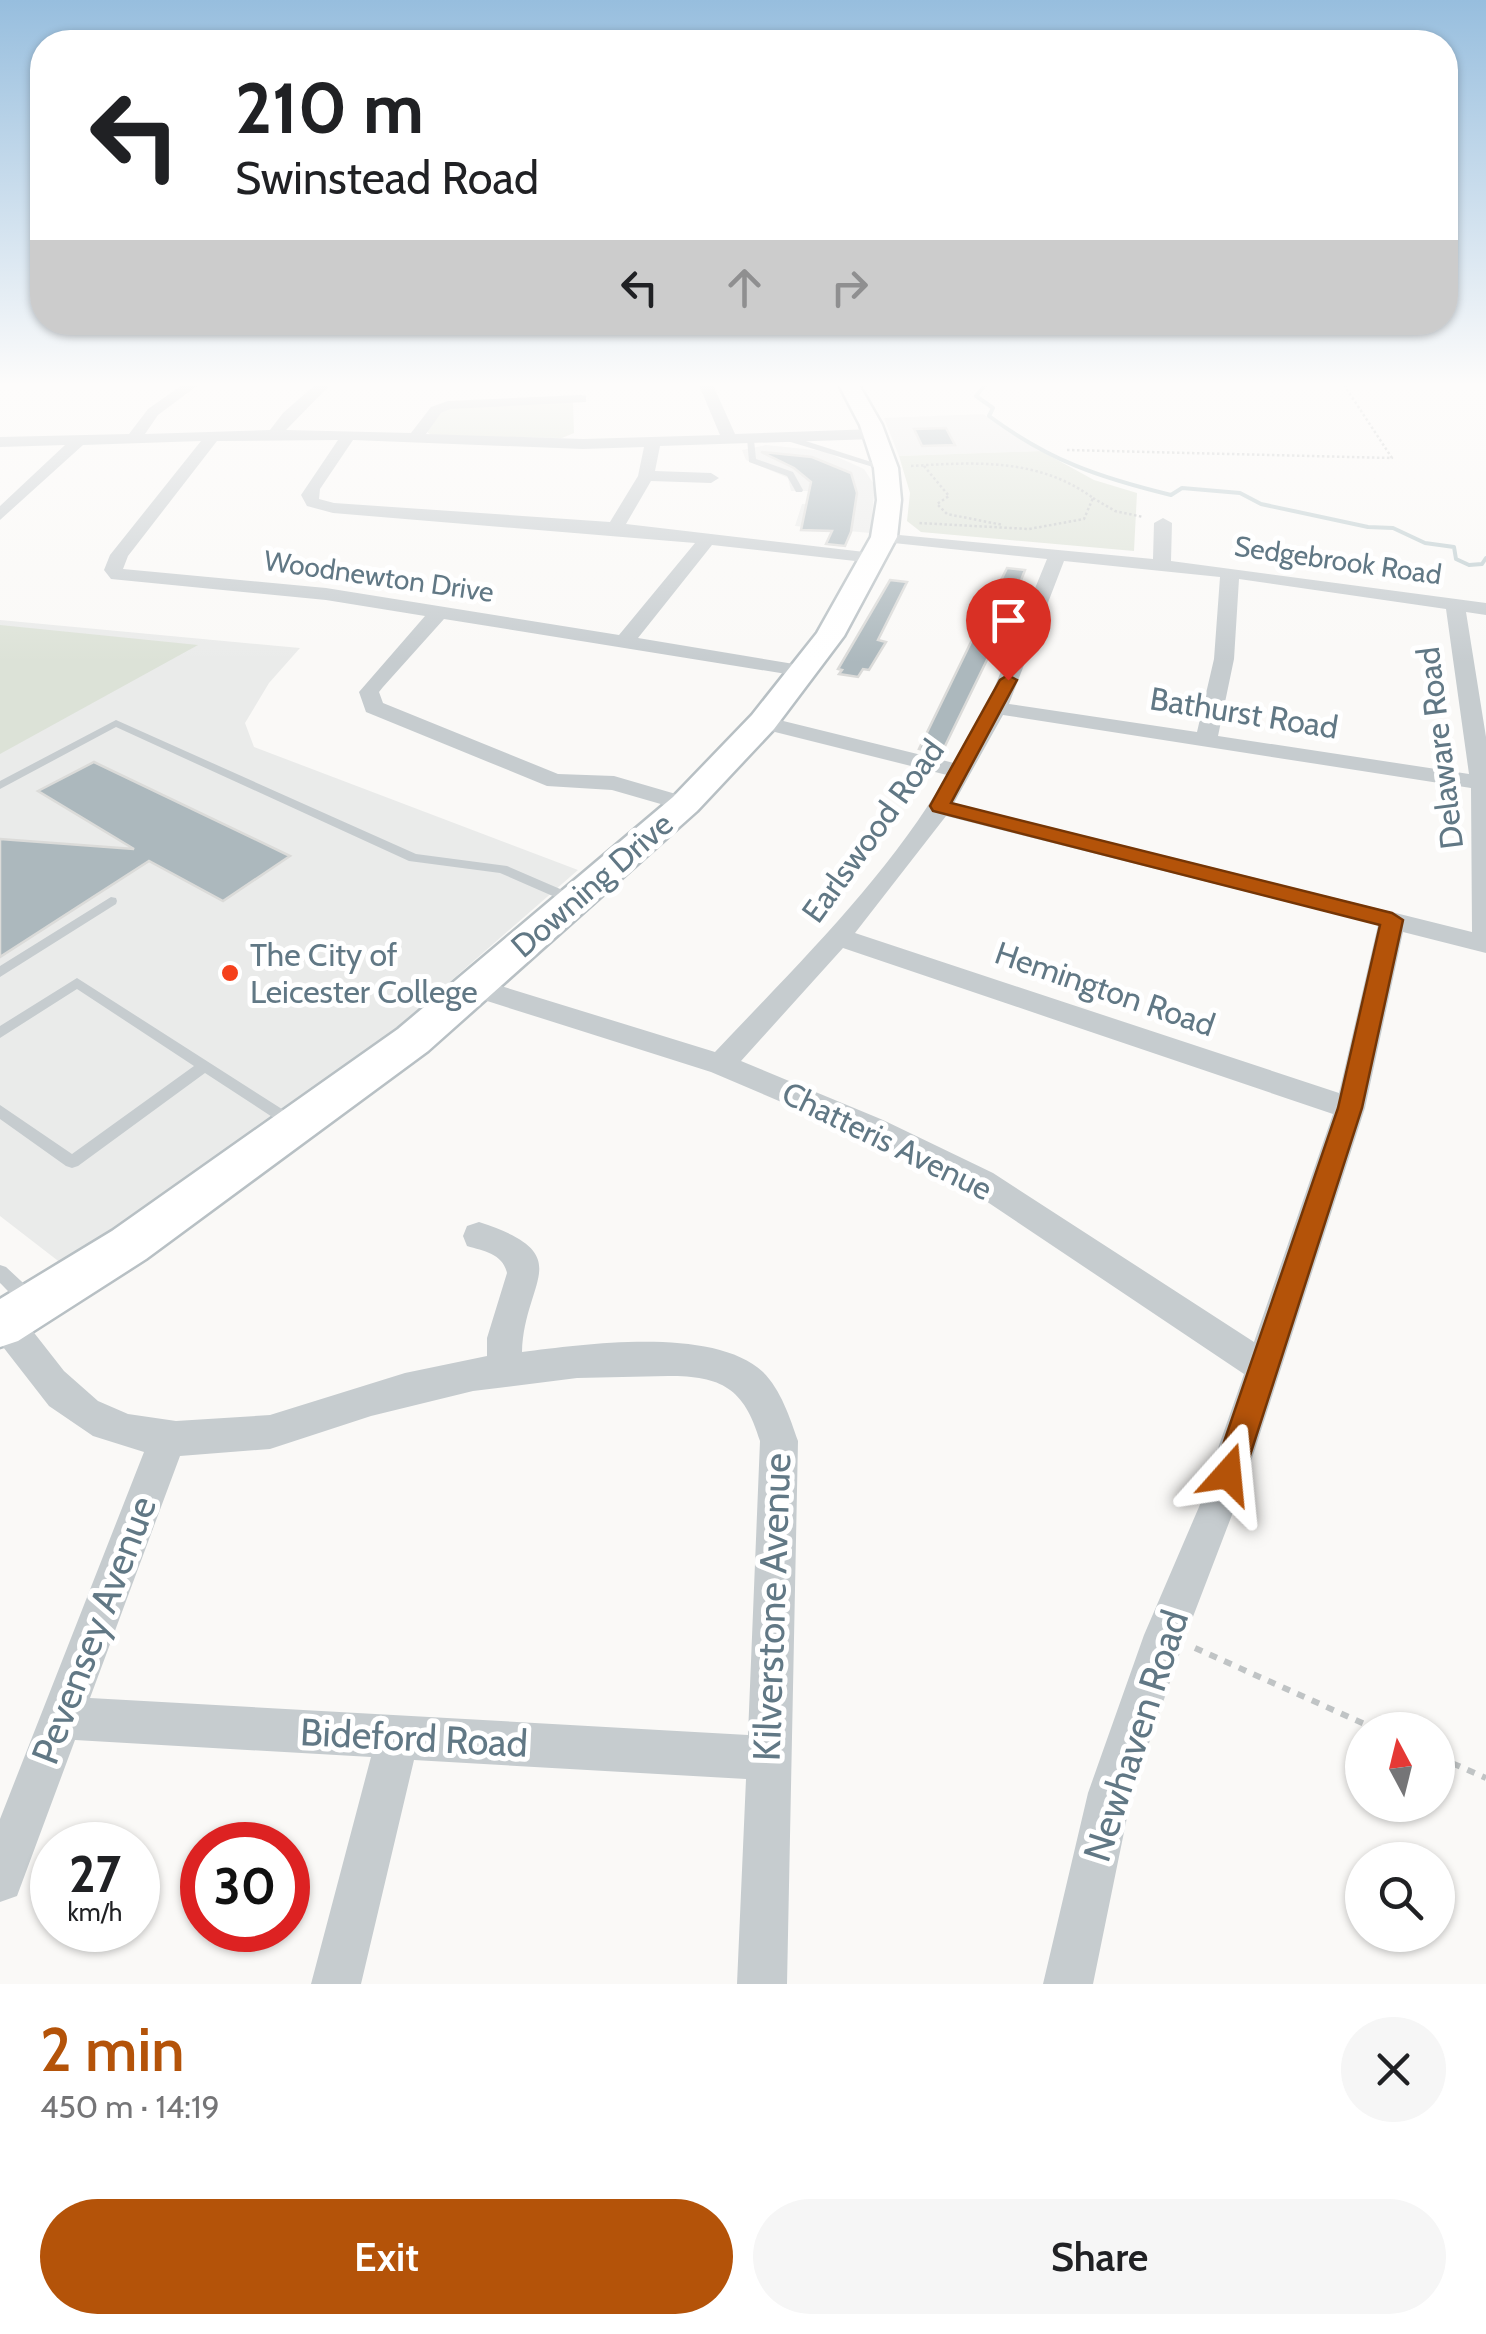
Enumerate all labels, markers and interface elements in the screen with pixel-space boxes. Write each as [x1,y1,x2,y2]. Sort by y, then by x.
text: 210 m [235,65,424,151]
icon: left [70,70,200,200]
text: Swinstead Road [235,151,539,205]
icon: left [612,260,667,315]
icon: ahead [717,260,772,315]
icon: right [822,260,877,315]
street label: Sedgebrook Road [1232,529,1444,591]
street label: Woodnewton Drive [262,543,496,609]
pin [966,578,1051,681]
icon: arrive [981,593,1036,648]
street label: Delaware Road [1408,645,1471,851]
street label: Bathurst Road [1147,678,1341,747]
street label: Earlswood Road [793,732,952,930]
street label: Downing Drive [503,804,680,965]
street label: Hemington Road [990,933,1220,1044]
place label: The City of Leicester College [250,935,478,1011]
marker: The City of Leicester College [219,962,241,984]
street label: Chatteris Avenue [776,1073,999,1208]
position arrow [1176,1422,1280,1526]
street label: Kilverstone Avenue [743,1452,800,1762]
street label: Pevensey Avenue [21,1489,166,1770]
street label: Newhaven Road [1073,1604,1198,1867]
street label: Bideford Road [299,1708,529,1767]
north arrow [1345,1712,1455,1822]
map controls [1345,1712,1455,1952]
speed limit sign: 30 [180,1822,310,1952]
button: search [1345,1842,1455,1952]
text: 27 [69,1844,121,1905]
text: km/h [68,1897,122,1927]
text: 2 min [40,2013,185,2086]
button: close [1341,2017,1446,2122]
text: 450 m · 14:19 [40,2087,220,2126]
button: Exit [40,2199,733,2314]
button: Share [753,2199,1446,2314]

